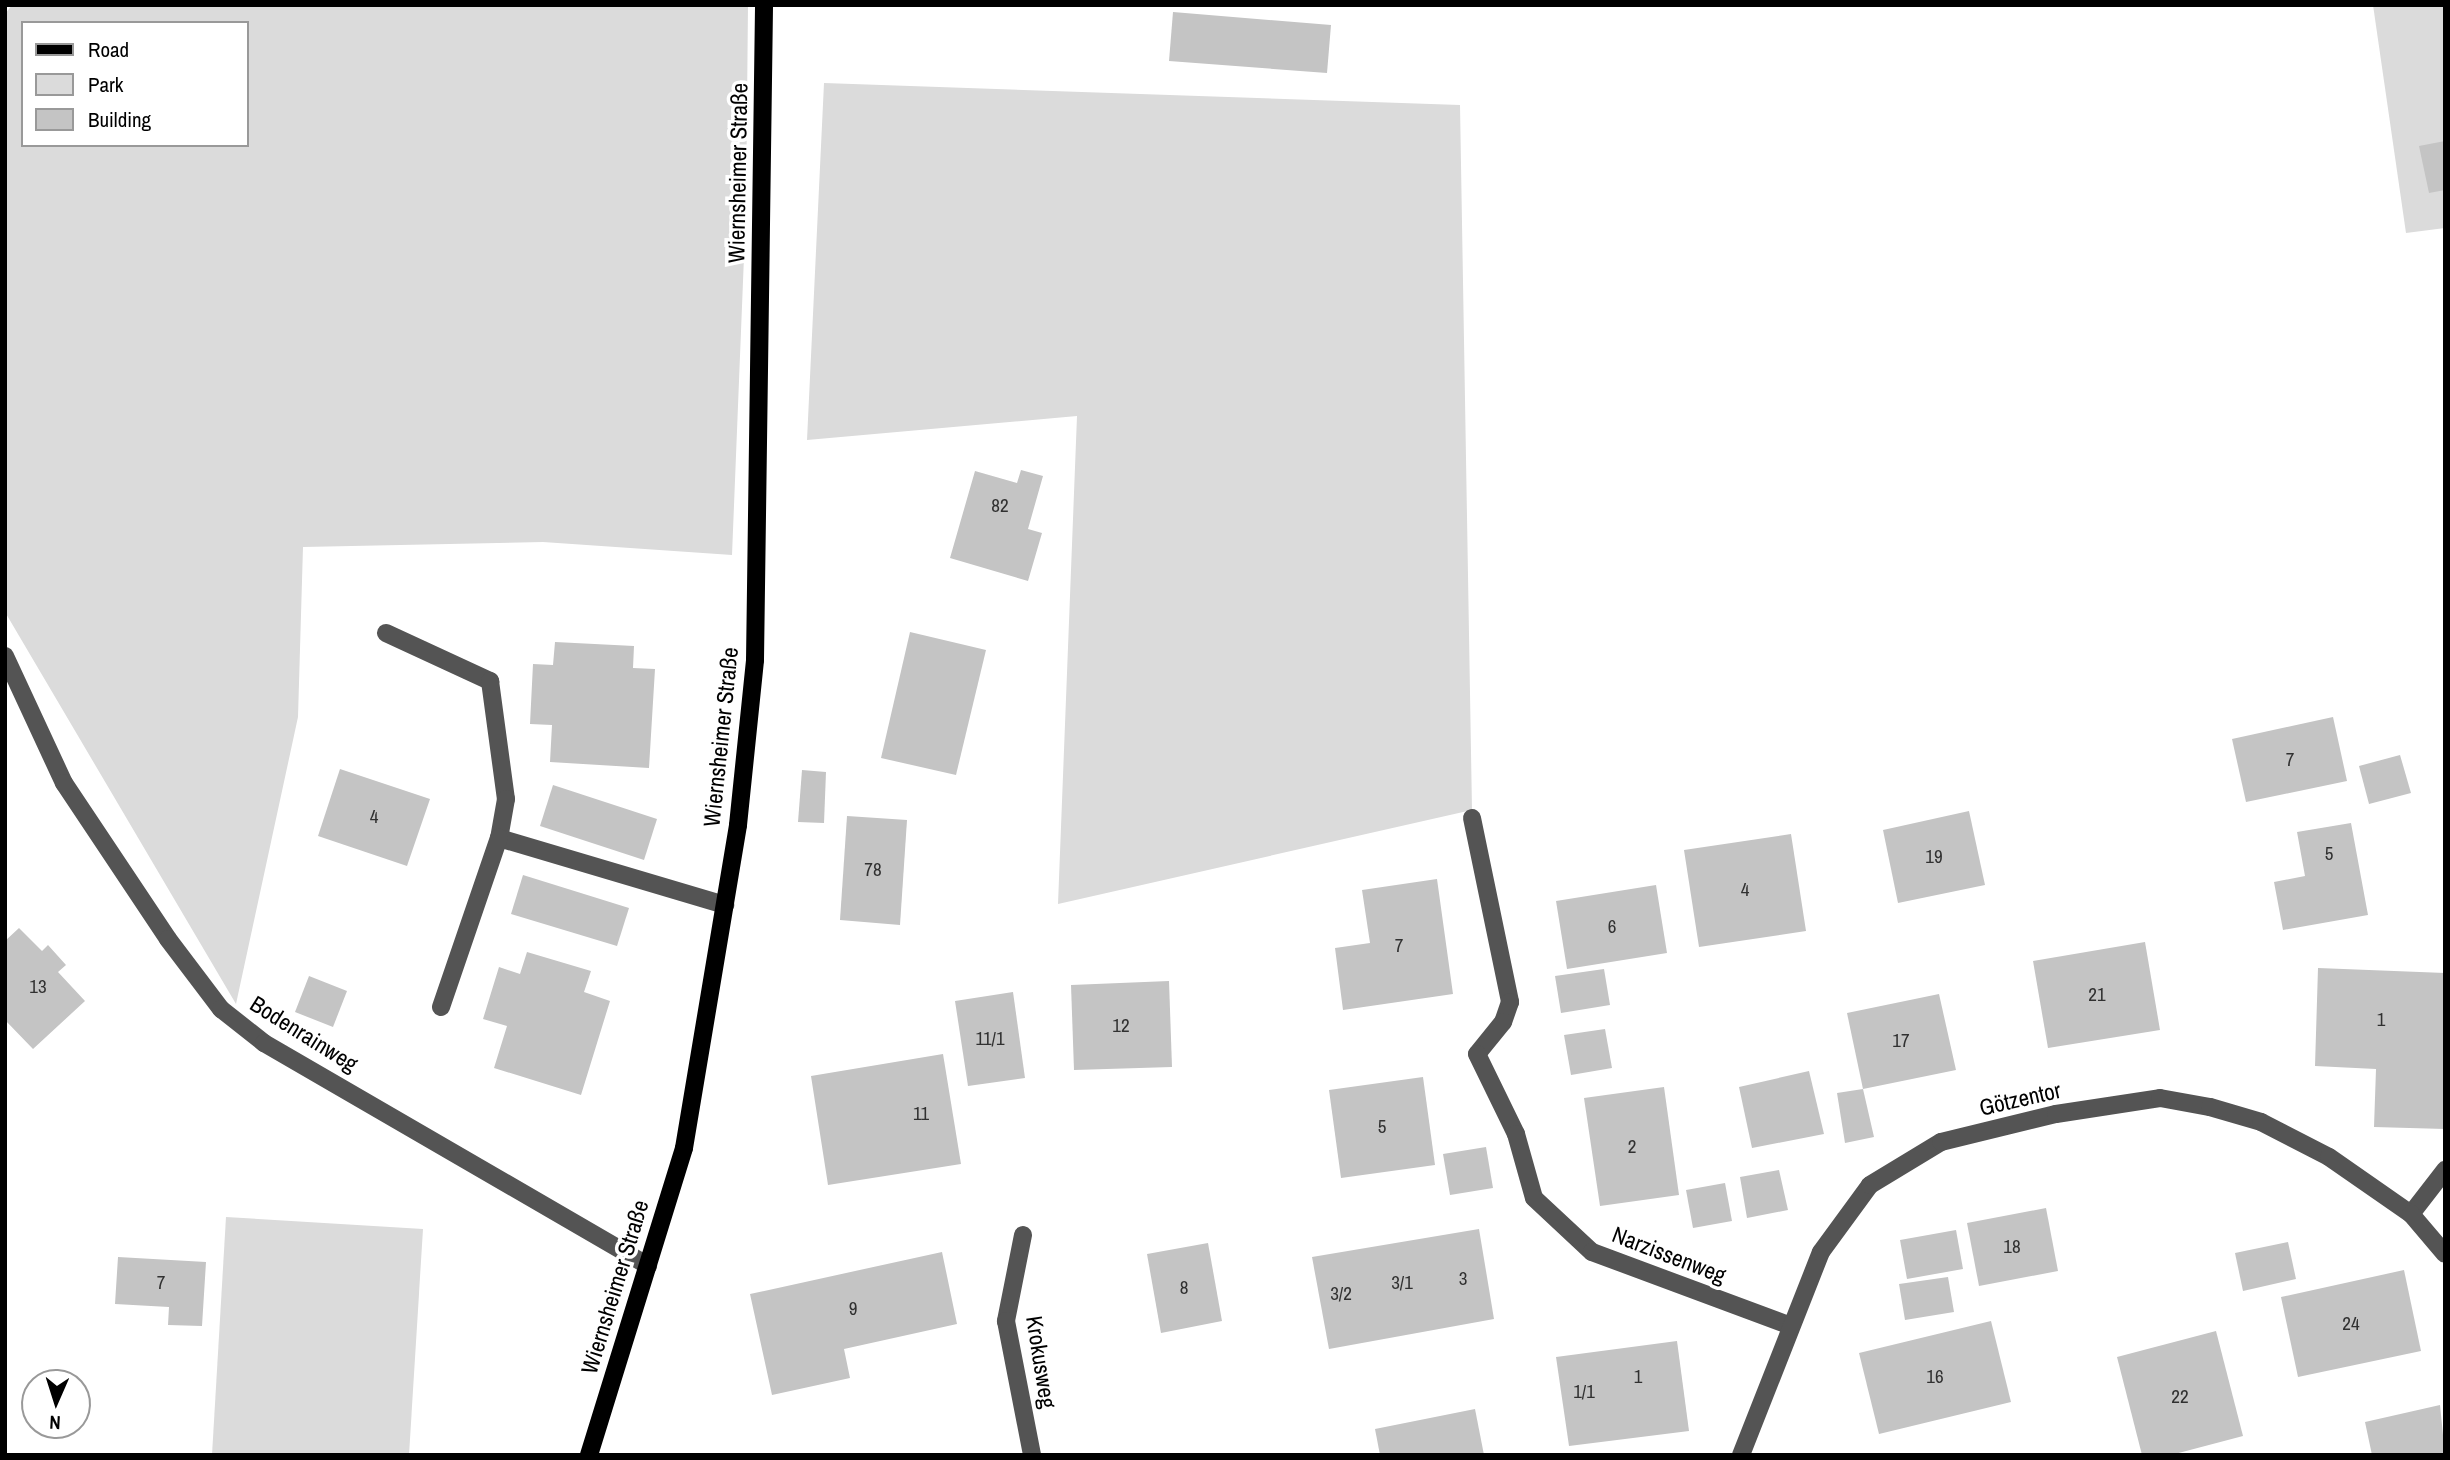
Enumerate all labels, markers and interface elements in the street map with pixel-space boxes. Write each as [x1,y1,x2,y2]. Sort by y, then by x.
legend [21,21,248,147]
text: Road [88,35,129,64]
text: Park [88,70,123,99]
street label: Wiernsheimer Straße [723,83,753,263]
text: Building [88,105,151,134]
house number: 82 [991,495,1009,517]
street label: Wiernsheimer Straße [698,646,744,828]
house number: 7 [2286,749,2294,771]
house number: 4 [370,806,378,828]
house number: 5 [2325,843,2333,865]
house number: 19 [1925,846,1943,868]
house number: 78 [864,859,882,881]
house number: 4 [1741,879,1749,901]
house number: 6 [1608,916,1616,938]
house number: 7 [1395,935,1403,957]
house number: 13 [29,976,47,998]
house number: 21 [2088,984,2106,1006]
street label: Bodenrainweg [245,990,363,1078]
house number: 1 [2377,1009,2385,1031]
house number: 12 [1112,1015,1130,1037]
house number: 11/1 [975,1028,1005,1050]
house number: 17 [1892,1030,1910,1052]
street label: Götzentor [1977,1076,2063,1122]
house number: 11 [913,1103,929,1125]
house number: 5 [1378,1116,1386,1138]
house number: 2 [1628,1136,1636,1158]
street label: Wiernsheimer Straße [575,1197,655,1377]
street label: Narzissenweg [1608,1221,1730,1289]
house number: 18 [2003,1236,2021,1258]
house number: 3 [1459,1268,1467,1290]
house number: 7 [157,1272,165,1294]
house number: 3/1 [1391,1272,1413,1294]
house number: 8 [1180,1277,1188,1299]
house number: 3/2 [1330,1283,1352,1305]
house number: 9 [849,1298,857,1320]
house number: 24 [2342,1313,2360,1335]
street label: Krokusweg [1020,1314,1062,1410]
house number: 1 [1634,1366,1642,1388]
house number: 16 [1926,1366,1944,1388]
north arrow [21,1369,91,1439]
house number: 1/1 [1573,1381,1595,1403]
house number: 22 [2171,1386,2189,1408]
text: N [49,1410,61,1436]

